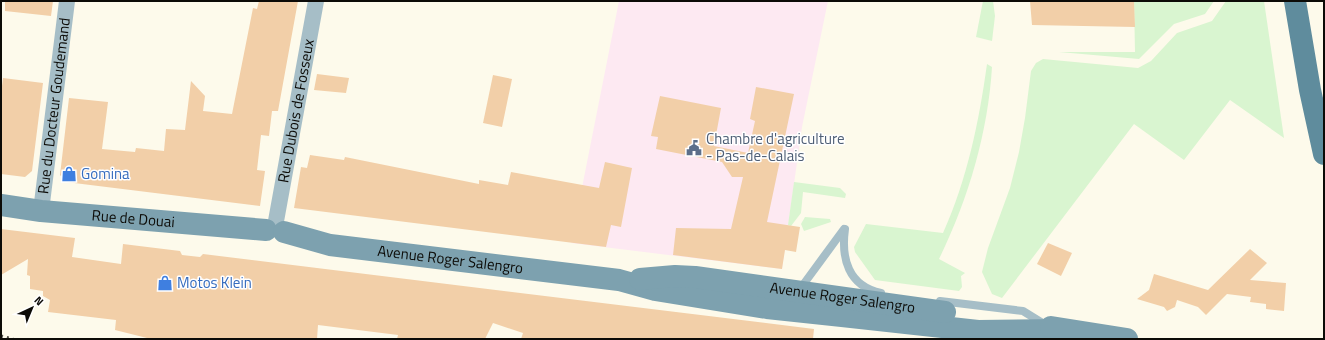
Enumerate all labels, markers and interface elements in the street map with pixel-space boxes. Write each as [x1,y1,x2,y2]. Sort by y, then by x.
street label: Rue du Docteur Goudemand [31,16,76,195]
street label: Rue Dubois de Fosseux [271,37,320,184]
place label: Chambre d'agriculture - Pas-de-Calais [706,127,845,167]
public building icon: Chambre d'agriculture - Pas-de-Calais [685,139,703,157]
place label: Gomina [81,162,130,185]
shop icon: Gomina [60,165,78,183]
street label: Rue de Douai [91,203,176,233]
street label: Avenue Roger Salengro [376,239,525,279]
place label: Motos Klein [177,271,252,294]
shop icon: Motos Klein [156,274,174,292]
street label: Avenue Roger Salengro [768,276,917,319]
north arrow [12,288,52,328]
text: N [31,292,47,309]

